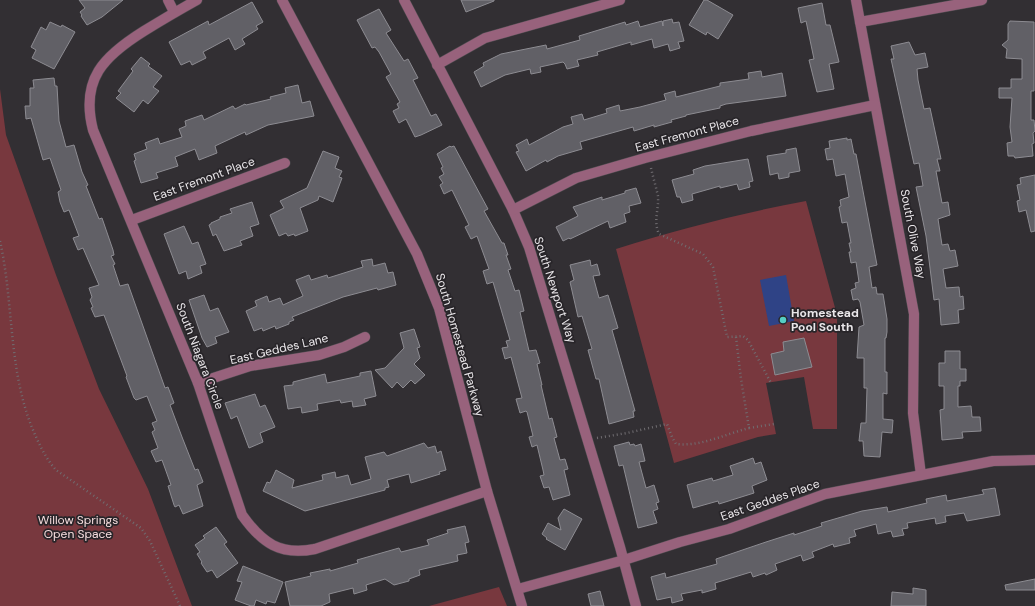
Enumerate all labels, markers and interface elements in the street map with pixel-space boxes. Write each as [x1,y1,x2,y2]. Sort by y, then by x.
street label: East Fremont Place [633,112,741,156]
street label: East Fremont Place [151,153,257,205]
street label: South Olive Way [896,188,930,280]
street label: South Newport Way [530,235,580,345]
street label: South Homestead Parkway [432,271,488,419]
street label: South Niagara Circle [172,300,228,412]
place label: Homestead Pool South [791,305,859,335]
marker: Homestead Pool South [778,315,788,325]
street label: East Geddes Lane [228,330,330,368]
street label: East Geddes Place [718,475,822,524]
park label: Willow Springs Open Space [38,512,118,542]

